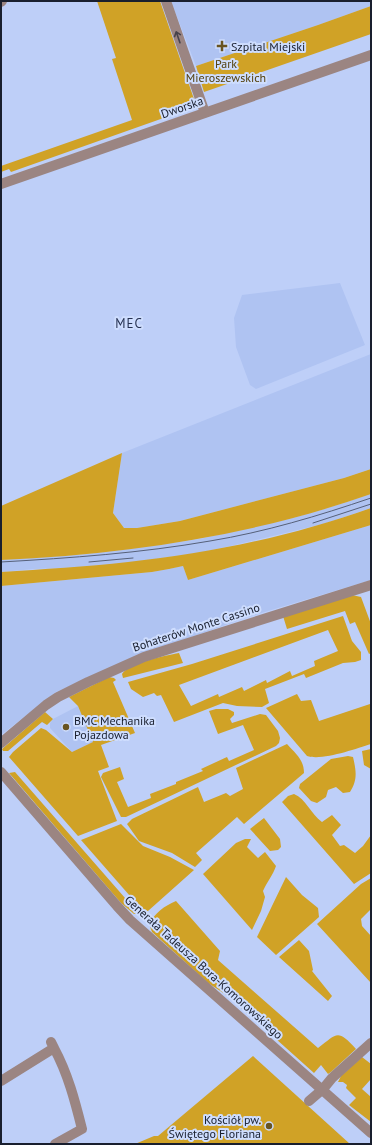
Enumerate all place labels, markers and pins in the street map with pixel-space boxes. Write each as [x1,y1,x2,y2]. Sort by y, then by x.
place label: Szpital Miejski [231,39,305,54]
marker: Szpital Miejski [216,40,228,52]
place label: BMC Mechanika Pojazdowa [74,713,155,742]
marker: BMC Mechanika Pojazdowa [61,722,71,732]
place label: Kościół pw. Świętego Floriana [169,1112,261,1141]
marker: Kościół pw. Świętego Floriana [264,1121,274,1131]

